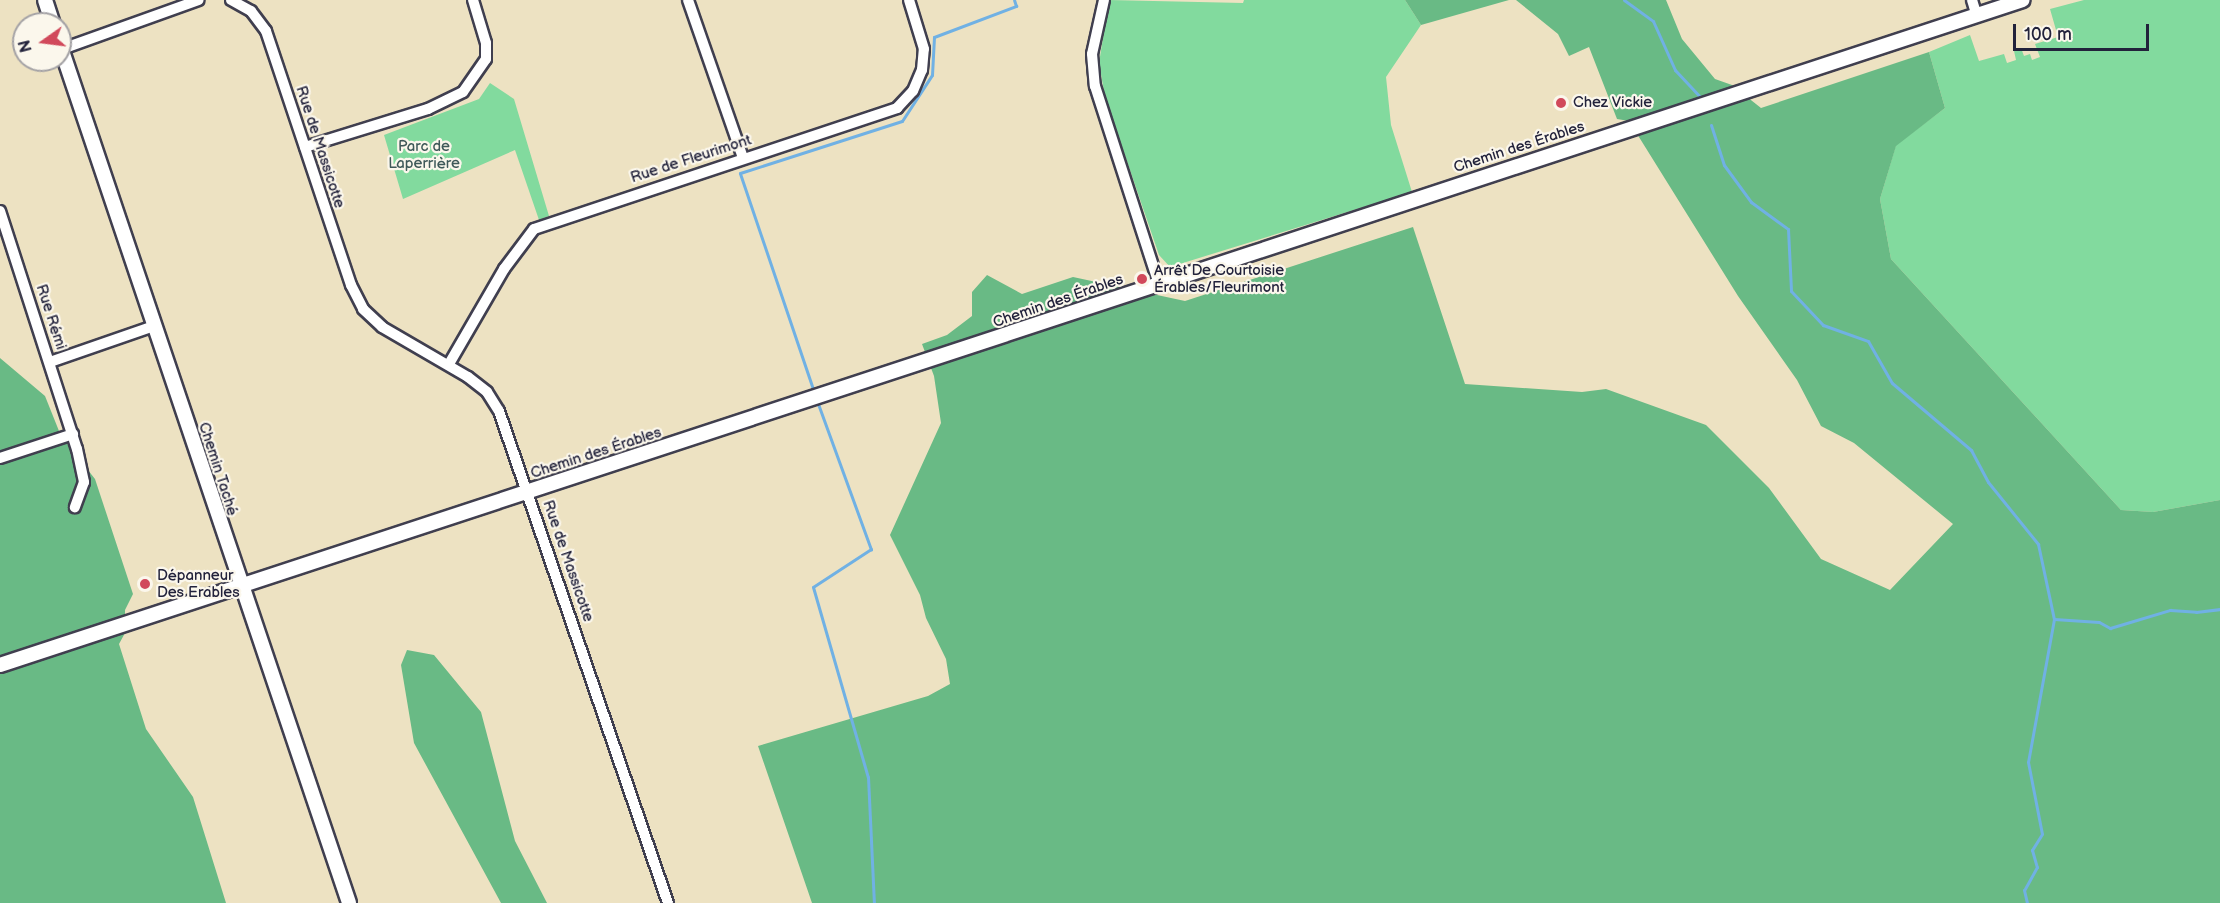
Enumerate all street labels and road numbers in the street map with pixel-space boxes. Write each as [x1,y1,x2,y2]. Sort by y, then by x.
street label: Rue de Massicotte [292,84,348,210]
street label: Chemin des Érables [1451,117,1587,177]
street label: Rue de Fleurimont [628,131,754,187]
street label: Chemin des Érables [991,270,1125,332]
street label: Rue Rémi [32,282,70,352]
street label: Chemin Taché [194,420,242,518]
street label: Chemin des Érables [528,423,664,483]
street label: Rue de Massicotte [539,498,597,624]

